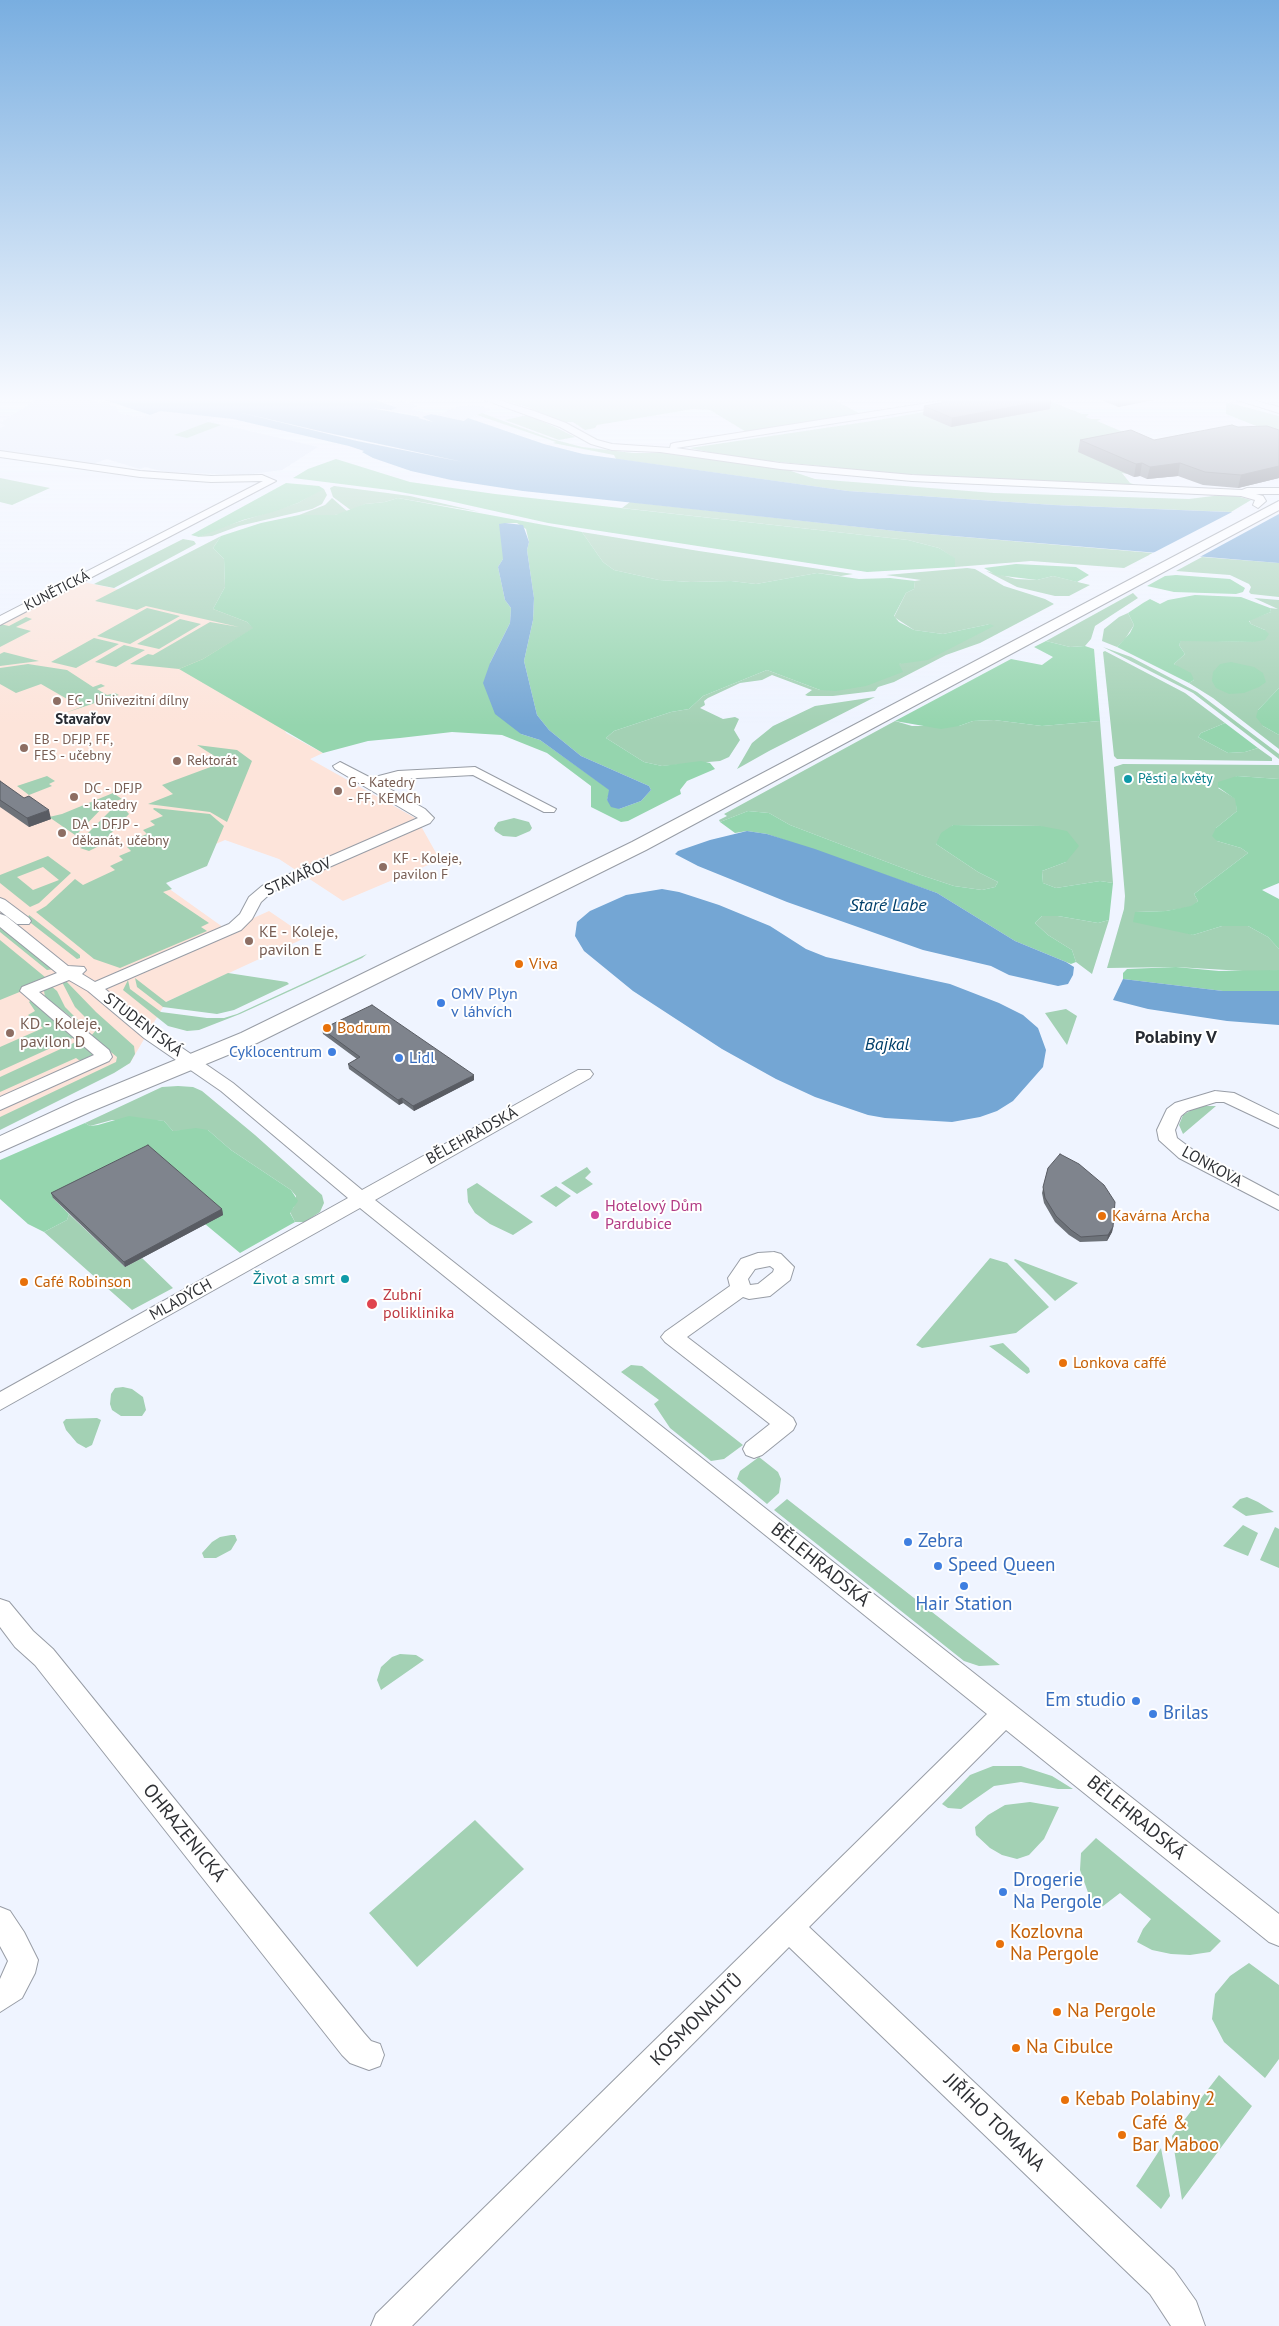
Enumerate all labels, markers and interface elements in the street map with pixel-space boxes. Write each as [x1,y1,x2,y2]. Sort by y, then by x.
street label: KUNĚTICKÁ [22,567,92,615]
place label: EC - Univezitní dílny [67,693,189,709]
marker: EC - Univezitní dílny [51,695,63,707]
district label: Stavařov [55,711,111,729]
place label: EB - DFJP, FF, FES - učebny [34,732,113,764]
marker: EB - DFJP, FF, FES - učebny [18,742,30,754]
place label: Rektorát [187,753,237,769]
marker: Rektorát [171,755,183,767]
place label: Pěsti a květy [1138,771,1213,787]
marker: Pěsti a květy [1122,773,1134,785]
place label: G - Katedry - FF, KEMCh [348,775,421,808]
place label: DC - DFJP - katedry [84,781,142,814]
marker: G - Katedry - FF, KEMCh [332,785,344,797]
marker: DC - DFJP - katedry [68,791,80,803]
place label: DA - DFJP - děkanát, učebny [72,817,169,850]
marker: DA - DFJP - děkanát, učebny [56,827,68,839]
place label: KF - Koleje, pavilon F [393,851,462,884]
street label: STAVAŘOV [262,854,334,900]
marker: KF - Koleje, pavilon F [377,861,389,873]
water label: Staré Labe [849,895,927,917]
place label: KE - Koleje, pavilon E [259,922,338,960]
marker: KE - Koleje, pavilon E [243,935,255,947]
place label: Viva [529,954,558,974]
marker: Viva [513,958,525,970]
place label: OMV Plyn v láhvích [451,984,518,1022]
street label: STUDENTSKÁ [100,989,186,1061]
marker: OMV Plyn v láhvích [435,997,447,1009]
place label: KD - Koleje, pavilon D [20,1014,101,1052]
place label: Bodrum [337,1018,391,1038]
marker: Bodrum [321,1022,333,1034]
marker: KD - Koleje, pavilon D [4,1027,16,1039]
district label: Polabiny V [1135,1027,1217,1049]
water label: Bajkal [865,1034,909,1056]
place label: Cyklocentrum [229,1042,322,1062]
marker: Cyklocentrum [326,1046,338,1058]
place label: Lidl [409,1048,435,1068]
marker: Lidl [393,1052,405,1064]
street label: BĚLEHRADSKÁ [423,1103,521,1169]
street label: LONKOVA [1178,1143,1246,1191]
place label: Hotelový Dům Pardubice [605,1196,702,1234]
place label: Kavárna Archa [1112,1206,1210,1226]
marker: Hotelový Dům Pardubice [589,1209,601,1221]
marker: Kavárna Archa [1096,1210,1108,1222]
place label: Život a smrt [253,1269,335,1289]
place label: Café Robinson [34,1272,131,1292]
marker: Život a smrt [339,1273,351,1285]
street label: MLADÝCH [146,1275,216,1325]
marker: Café Robinson [18,1276,30,1288]
place label: Zubní poliklinika [383,1285,454,1323]
marker: Zubní poliklinika [365,1297,379,1311]
place label: Lonkova caffé [1073,1353,1167,1373]
marker: Lonkova caffé [1057,1357,1069,1369]
street label: BĚLEHRADSKÁ [766,1518,874,1612]
place label: Zebra [918,1531,963,1553]
marker: Zebra [902,1536,914,1548]
place label: Speed Queen [948,1555,1055,1577]
marker: Speed Queen [932,1560,944,1572]
marker: Hair Station [958,1580,970,1592]
place label: Hair Station [916,1594,1012,1616]
place label: Em studio [1045,1690,1126,1712]
marker: Em studio [1130,1695,1142,1707]
place label: Brilas [1163,1703,1209,1725]
marker: Brilas [1147,1708,1159,1720]
street label: BĚLEHRADSKÁ [1082,1771,1190,1865]
street label: OHRAZENICKÁ [138,1779,230,1887]
place label: Drogerie Na Pergole [1013,1870,1102,1914]
marker: Drogerie Na Pergole [997,1886,1009,1898]
place label: Kozlovna Na Pergole [1010,1922,1099,1966]
marker: Kozlovna Na Pergole [994,1938,1006,1950]
street label: KOSMONAUTŮ [646,1969,748,2071]
place label: Na Pergole [1067,2001,1156,2023]
marker: Na Pergole [1051,2006,1063,2018]
place label: Na Cibulce [1026,2037,1113,2059]
marker: Na Cibulce [1010,2042,1022,2054]
street label: JIŘÍHO TOMANA [939,2069,1049,2177]
place label: Kebab Polabiny 2 [1075,2089,1215,2111]
marker: Kebab Polabiny 2 [1059,2094,1071,2106]
place label: Café & Bar Maboo [1132,2113,1219,2157]
marker: Café & Bar Maboo [1116,2129,1128,2141]

